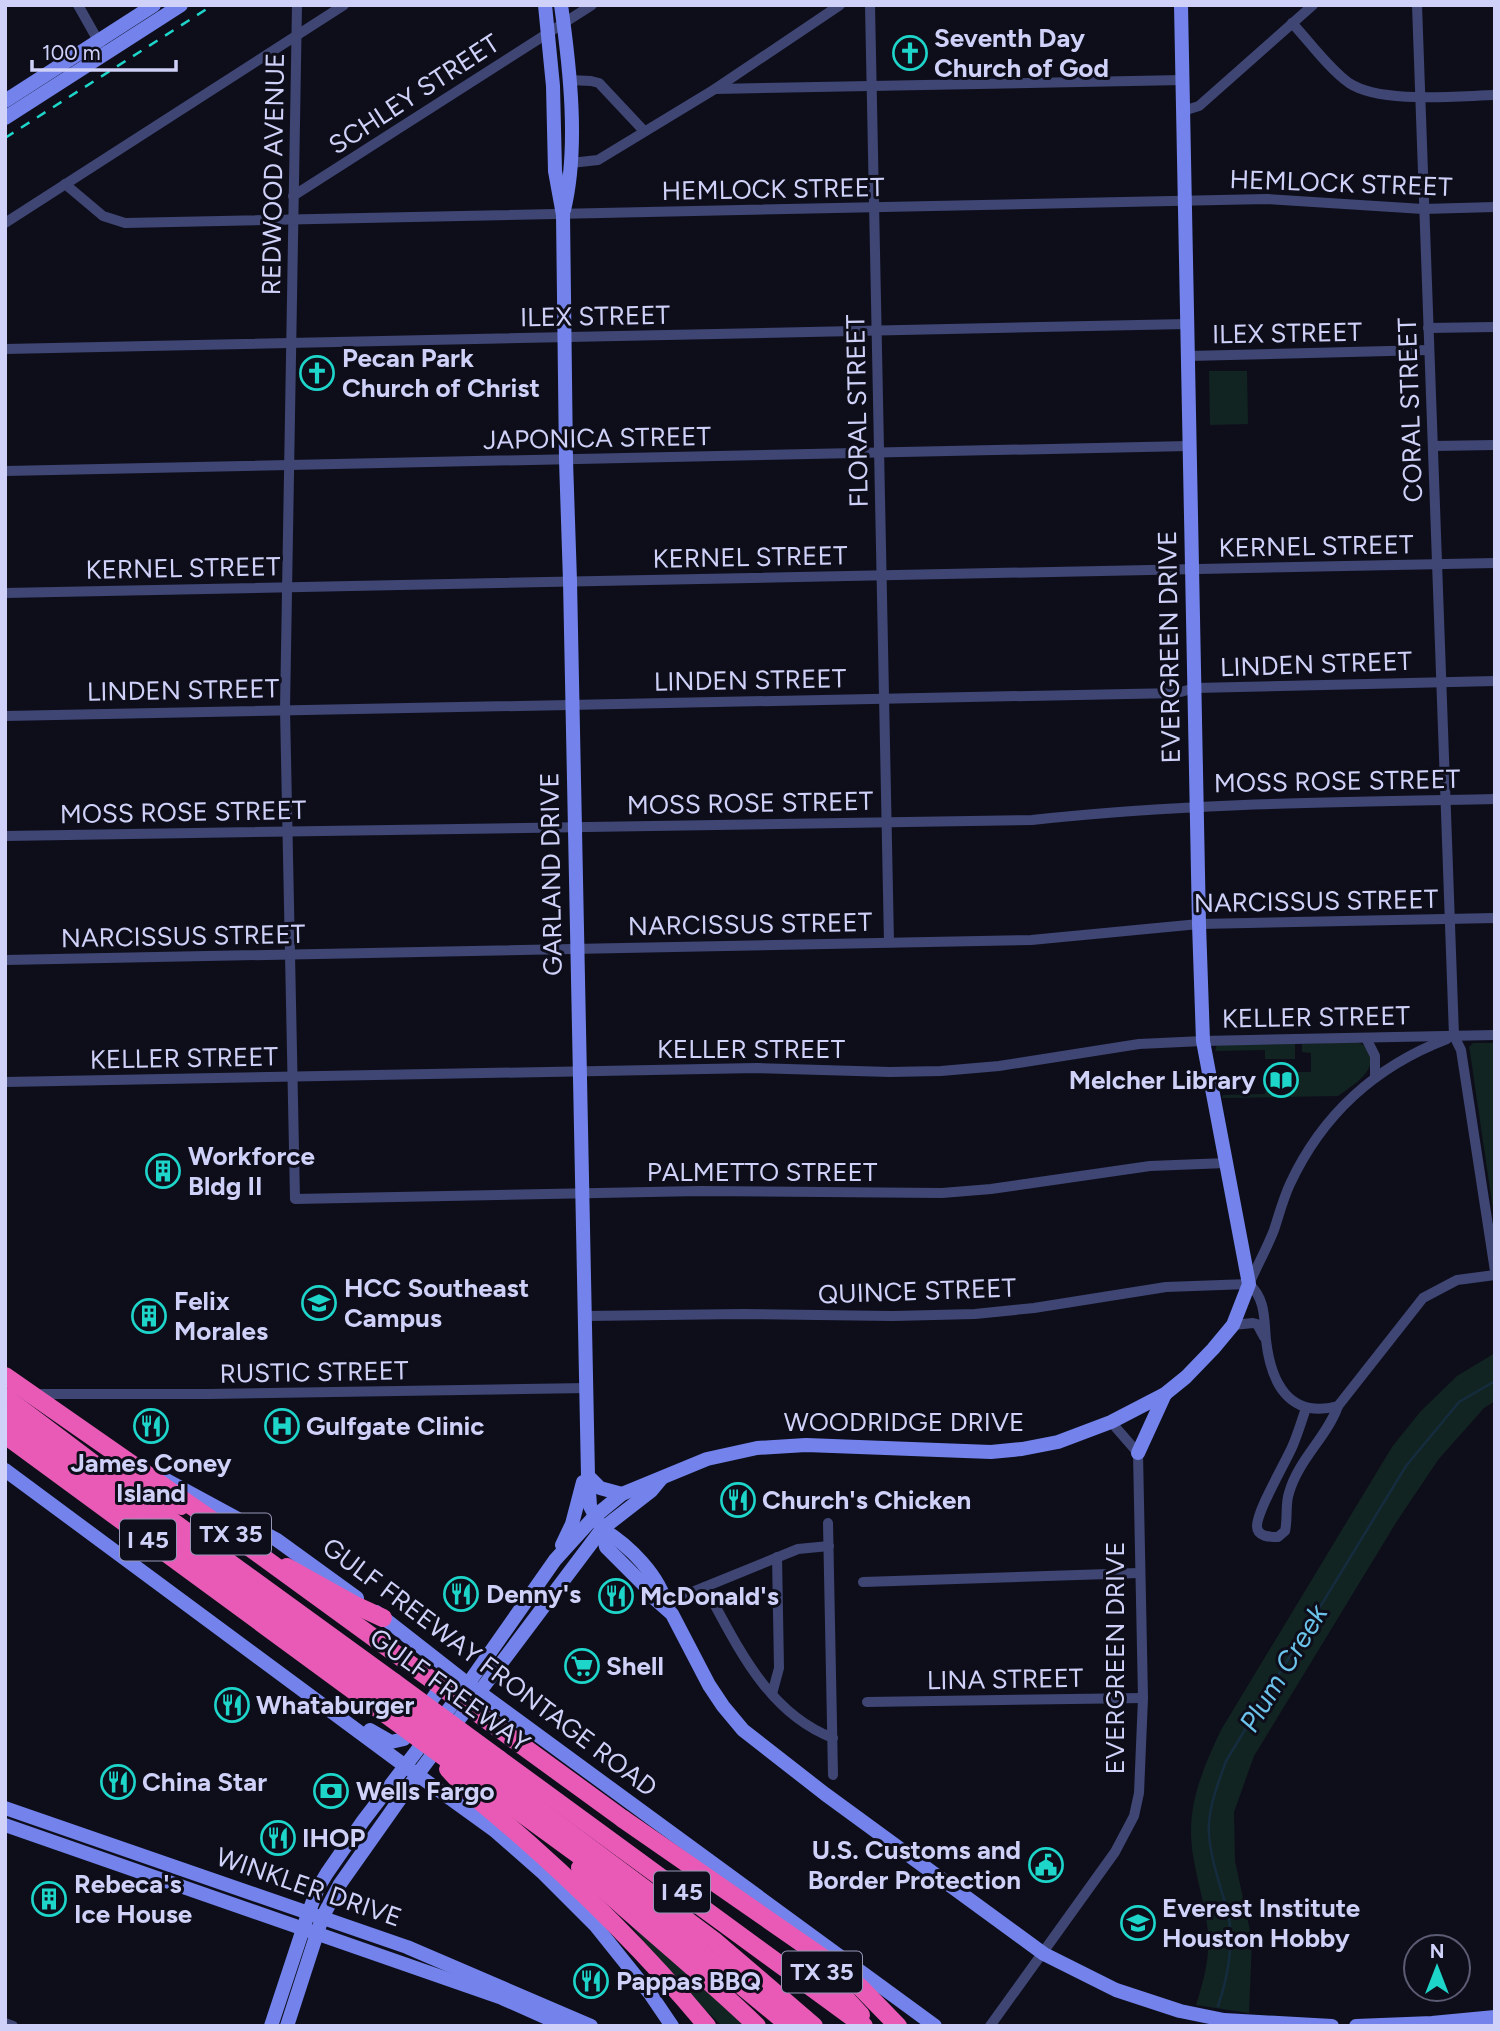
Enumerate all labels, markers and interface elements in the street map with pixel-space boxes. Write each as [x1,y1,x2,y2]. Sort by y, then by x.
place label: Seventh Day Church of God [934,22,1109,84]
street label: SCHLEY STREET [323,27,506,161]
scale bar [32,28,175,72]
church icon: Seventh Day Church of God [891,34,929,72]
text: 100 m [42,40,101,65]
street label: REDWOOD AVENUE [255,52,291,296]
street label: HEMLOCK STREET [1229,163,1454,203]
street label: HEMLOCK STREET [661,171,885,207]
street label: ILEX STREET [520,299,671,333]
street label: FLORAL STREET [839,314,875,508]
street label: ILEX STREET [1212,316,1363,350]
street label: CORAL STREET [1391,317,1429,503]
place label: Pecan Park Church of Christ [342,342,540,404]
church icon: Pecan Park Church of Christ [298,354,336,392]
street label: JAPONICA STREET [483,420,712,456]
street label: KERNEL STREET [1218,528,1414,564]
street label: EVERGREEN DRIVE [1151,530,1187,764]
street label: KERNEL STREET [652,539,848,575]
street label: KERNEL STREET [85,550,281,586]
street label: LINDEN STREET [1219,645,1413,683]
street label: LINDEN STREET [654,662,847,698]
street label: LINDEN STREET [87,672,280,708]
street label: MOSS ROSE STREET [1213,763,1461,799]
street label: GARLAND DRIVE [533,772,569,976]
street label: MOSS ROSE STREET [626,785,874,821]
street label: MOSS ROSE STREET [59,794,307,830]
street label: NARCISSUS STREET [1194,883,1439,919]
street label: NARCISSUS STREET [628,906,873,942]
street label: NARCISSUS STREET [61,918,306,954]
street label: KELLER STREET [1222,999,1411,1035]
street label: KELLER STREET [657,1033,846,1065]
street label: KELLER STREET [90,1040,279,1076]
library icon: Melcher Library [1262,1061,1300,1099]
place label: Melcher Library [1069,1064,1256,1096]
place label: Workforce Bldg II [188,1140,315,1202]
building icon: Workforce Bldg II [144,1152,182,1190]
street label: PALMETTO STREET [647,1156,878,1188]
place label: HCC Southeast Campus [344,1272,529,1334]
street label: QUINCE STREET [817,1272,1017,1310]
school or university icon: HCC Southeast Campus [300,1284,338,1322]
place label: Felix Morales [174,1285,268,1347]
building icon: Felix Morales [130,1297,168,1335]
street label: RUSTIC STREET [219,1354,409,1390]
street label: WOODRIDGE DRIVE [784,1406,1024,1438]
restaurant icon: James Coney Island [132,1407,170,1445]
hospital icon: Gulfgate Clinic [263,1407,301,1445]
place label: Gulfgate Clinic [306,1410,485,1442]
place label: James Coney Island [70,1447,232,1509]
restaurant icon: Church's Chicken [719,1481,757,1519]
place label: Church's Chicken [762,1484,971,1516]
road number: TX 35 [191,1514,271,1554]
road number: I 45 [120,1520,176,1560]
street label: GULF FREEWAY FRONTAGE ROAD [317,1531,663,1803]
street label: EVERGREEN DRIVE [1099,1541,1131,1775]
restaurant icon: Denny's [442,1575,480,1613]
restaurant icon: McDonald's [597,1577,635,1615]
place label: Denny's [486,1578,581,1610]
place label: McDonald's [640,1580,779,1612]
water label: Plum Creek [1232,1597,1335,1738]
street label: GULF FREEWAY [364,1621,536,1759]
supermarket icon: Shell [563,1647,601,1685]
place label: Shell [606,1650,664,1682]
street label: LINA STREET [927,1662,1084,1696]
restaurant icon: Whataburger [213,1686,251,1724]
place label: Whataburger [256,1689,415,1721]
restaurant icon: China Star [99,1763,137,1801]
place label: China Star [142,1766,267,1798]
bank icon: Wells Fargo [312,1772,350,1810]
place label: Wells Fargo [356,1775,495,1807]
restaurant icon: IHOP [259,1819,297,1857]
place label: IHOP [302,1822,365,1854]
place label: U.S. Customs and Border Protection [808,1834,1021,1896]
street label: WINKLER DRIVE [212,1840,406,1934]
public building icon: U.S. Customs and Border Protection [1027,1846,1065,1884]
place label: Rebeca's Ice House [74,1868,192,1930]
road number: I 45 [654,1871,710,1912]
building icon: Rebeca's Ice House [30,1880,68,1918]
place label: Everest Institute Houston Hobby [1162,1892,1360,1954]
school or university icon: Everest Institute Houston Hobby [1119,1904,1157,1942]
north arrow [1402,1933,1472,2003]
text: N [1430,1940,1444,1963]
road number: TX 35 [782,1952,862,1993]
restaurant icon: Pappas BBQ [572,1962,610,2000]
place label: Pappas BBQ [616,1965,761,1997]

